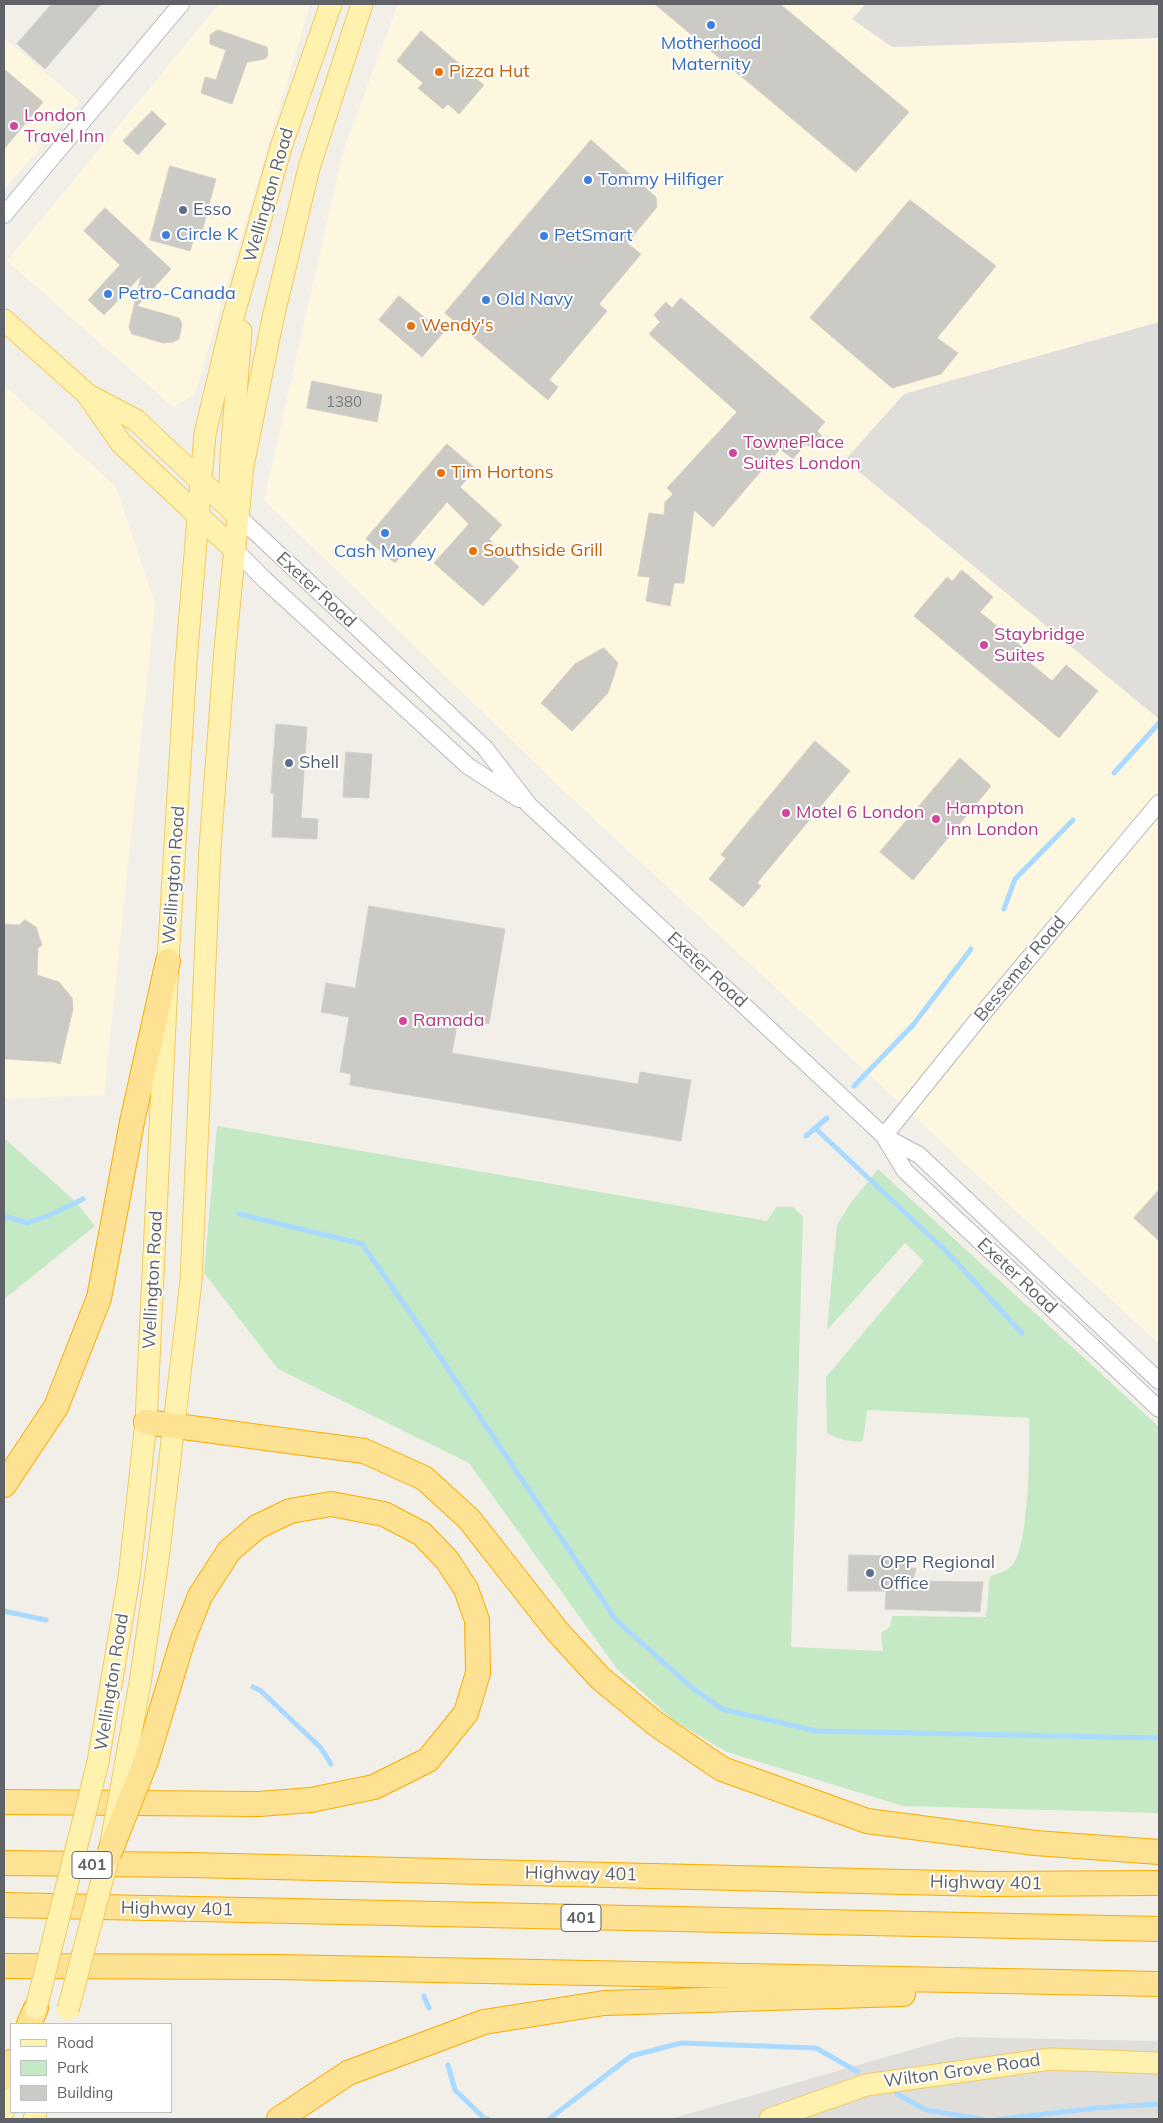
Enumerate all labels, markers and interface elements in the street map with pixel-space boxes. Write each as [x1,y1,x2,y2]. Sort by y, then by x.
marker: Motherhood Maternity [705,19,717,31]
place label: Motherhood Maternity [661,33,761,76]
place label: Pizza Hut [449,61,530,83]
marker: Pizza Hut [433,66,445,78]
place label: London Travel Inn [24,105,105,148]
marker: London Travel Inn [8,120,20,132]
street label: Wellington Road [239,125,299,265]
place label: Tommy Hilfiger [598,169,723,191]
marker: Tommy Hilfiger [582,174,594,186]
place label: Esso [193,199,232,221]
marker: Esso [177,204,189,216]
place label: Circle K [176,224,238,246]
place label: PetSmart [554,225,633,247]
marker: Circle K [160,229,172,241]
marker: PetSmart [538,230,550,242]
place label: Petro-Canada [118,283,236,305]
marker: Petro-Canada [102,288,114,300]
place label: Old Navy [496,289,573,311]
marker: Old Navy [480,294,492,306]
place label: Wendy's [421,315,494,337]
marker: Wendy's [405,320,417,332]
house number: 1380 [326,393,362,411]
place label: TownePlace Suites London [743,432,861,474]
marker: TownePlace Suites London [727,447,739,459]
place label: Tim Hortons [451,462,554,484]
marker: Tim Hortons [435,467,447,479]
marker: Cash Money [379,527,391,539]
place label: Southside Grill [483,540,603,562]
place label: Cash Money [334,541,436,563]
marker: Southside Grill [467,545,479,557]
street label: Exeter Road [272,548,360,632]
place label: Staybridge Suites [994,624,1085,666]
marker: Staybridge Suites [978,639,990,651]
place label: Shell [299,752,339,774]
marker: Shell [283,757,295,769]
place label: Hampton Inn London [946,798,1039,841]
place label: Motel 6 London [796,802,924,824]
street label: Wellington Road [158,805,190,945]
marker: Motel 6 London [780,807,792,819]
marker: Hampton Inn London [930,813,942,825]
street label: Bessemer Road [970,912,1070,1026]
street label: Exeter Road [663,928,751,1012]
place label: Ramada [413,1010,484,1032]
marker: Ramada [397,1015,409,1027]
street label: Wellington Road [139,1210,167,1350]
street label: Exeter Road [973,1234,1061,1318]
place label: OPP Regional Office [880,1552,995,1595]
marker: OPP Regional Office [864,1567,876,1579]
street label: Wellington Road [90,1612,134,1752]
road number: 401 [72,1852,112,1878]
street label: Highway 401 [525,1862,637,1886]
street label: Highway 401 [930,1871,1042,1895]
street label: Highway 401 [121,1897,233,1921]
road number: 401 [561,1905,601,1932]
legend [10,2023,172,2113]
text: Road [57,2033,94,2052]
street label: Wilton Grove Road [882,2049,1042,2093]
text: Park [57,2058,89,2077]
text: Building [57,2083,113,2102]

